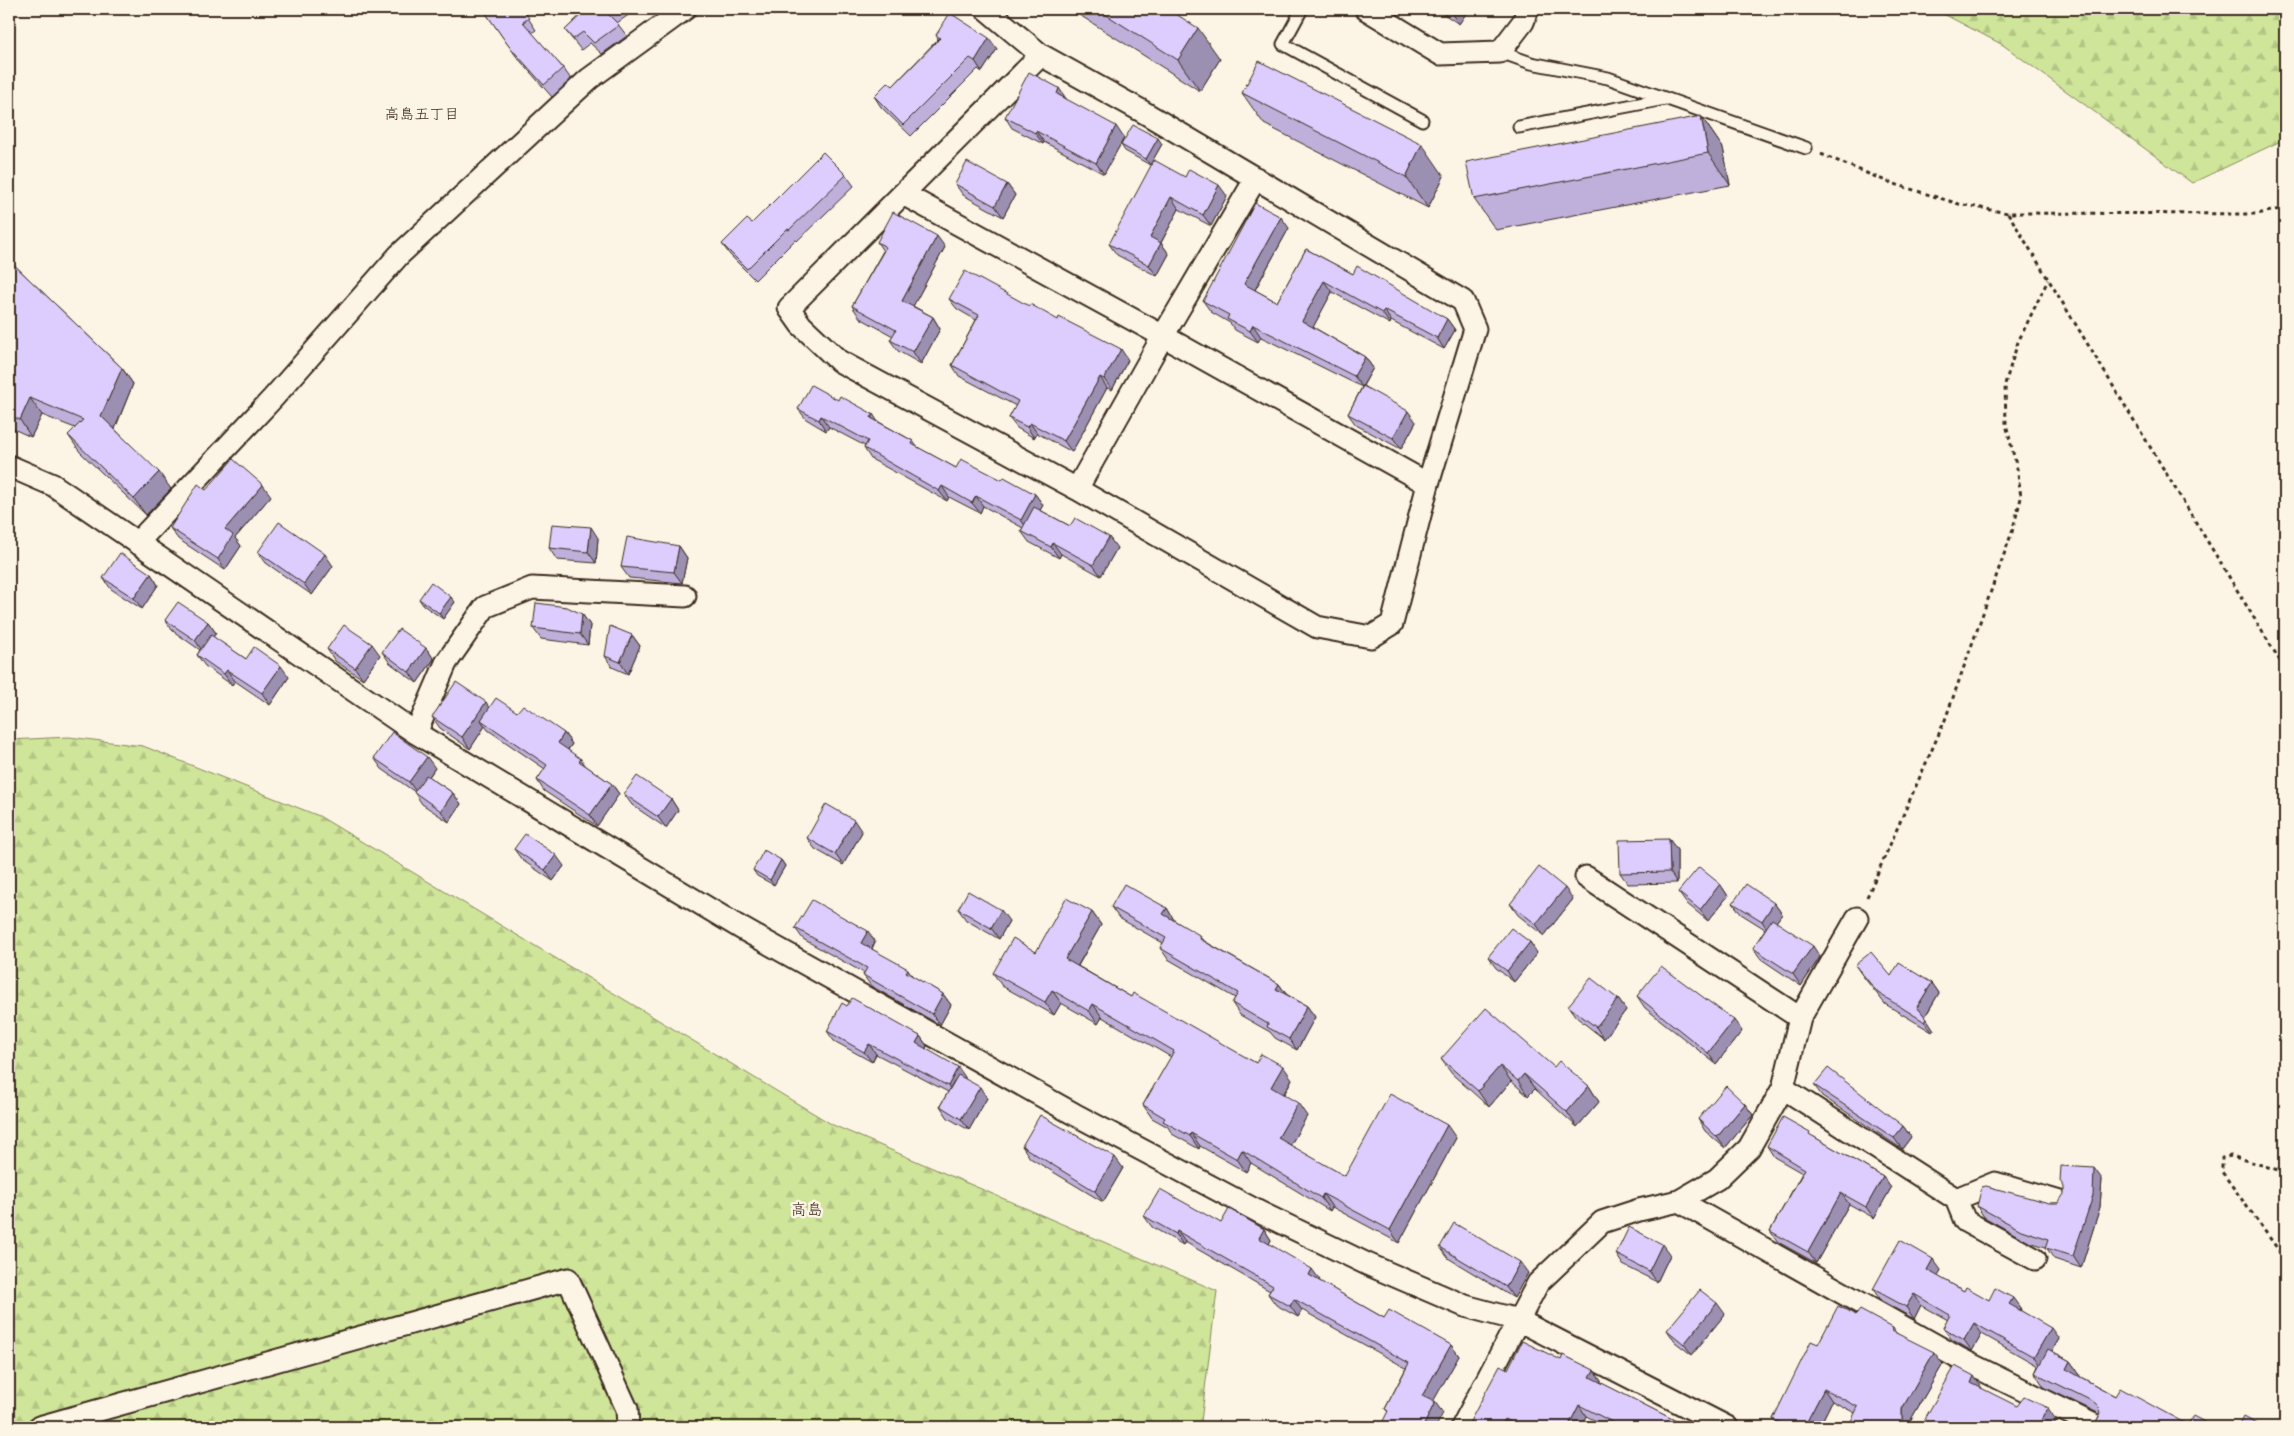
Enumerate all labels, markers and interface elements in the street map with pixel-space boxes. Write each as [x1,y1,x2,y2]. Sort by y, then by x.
district label: 高島五丁目 [384,105,460,123]
district label: 高島 [791,1201,823,1219]

